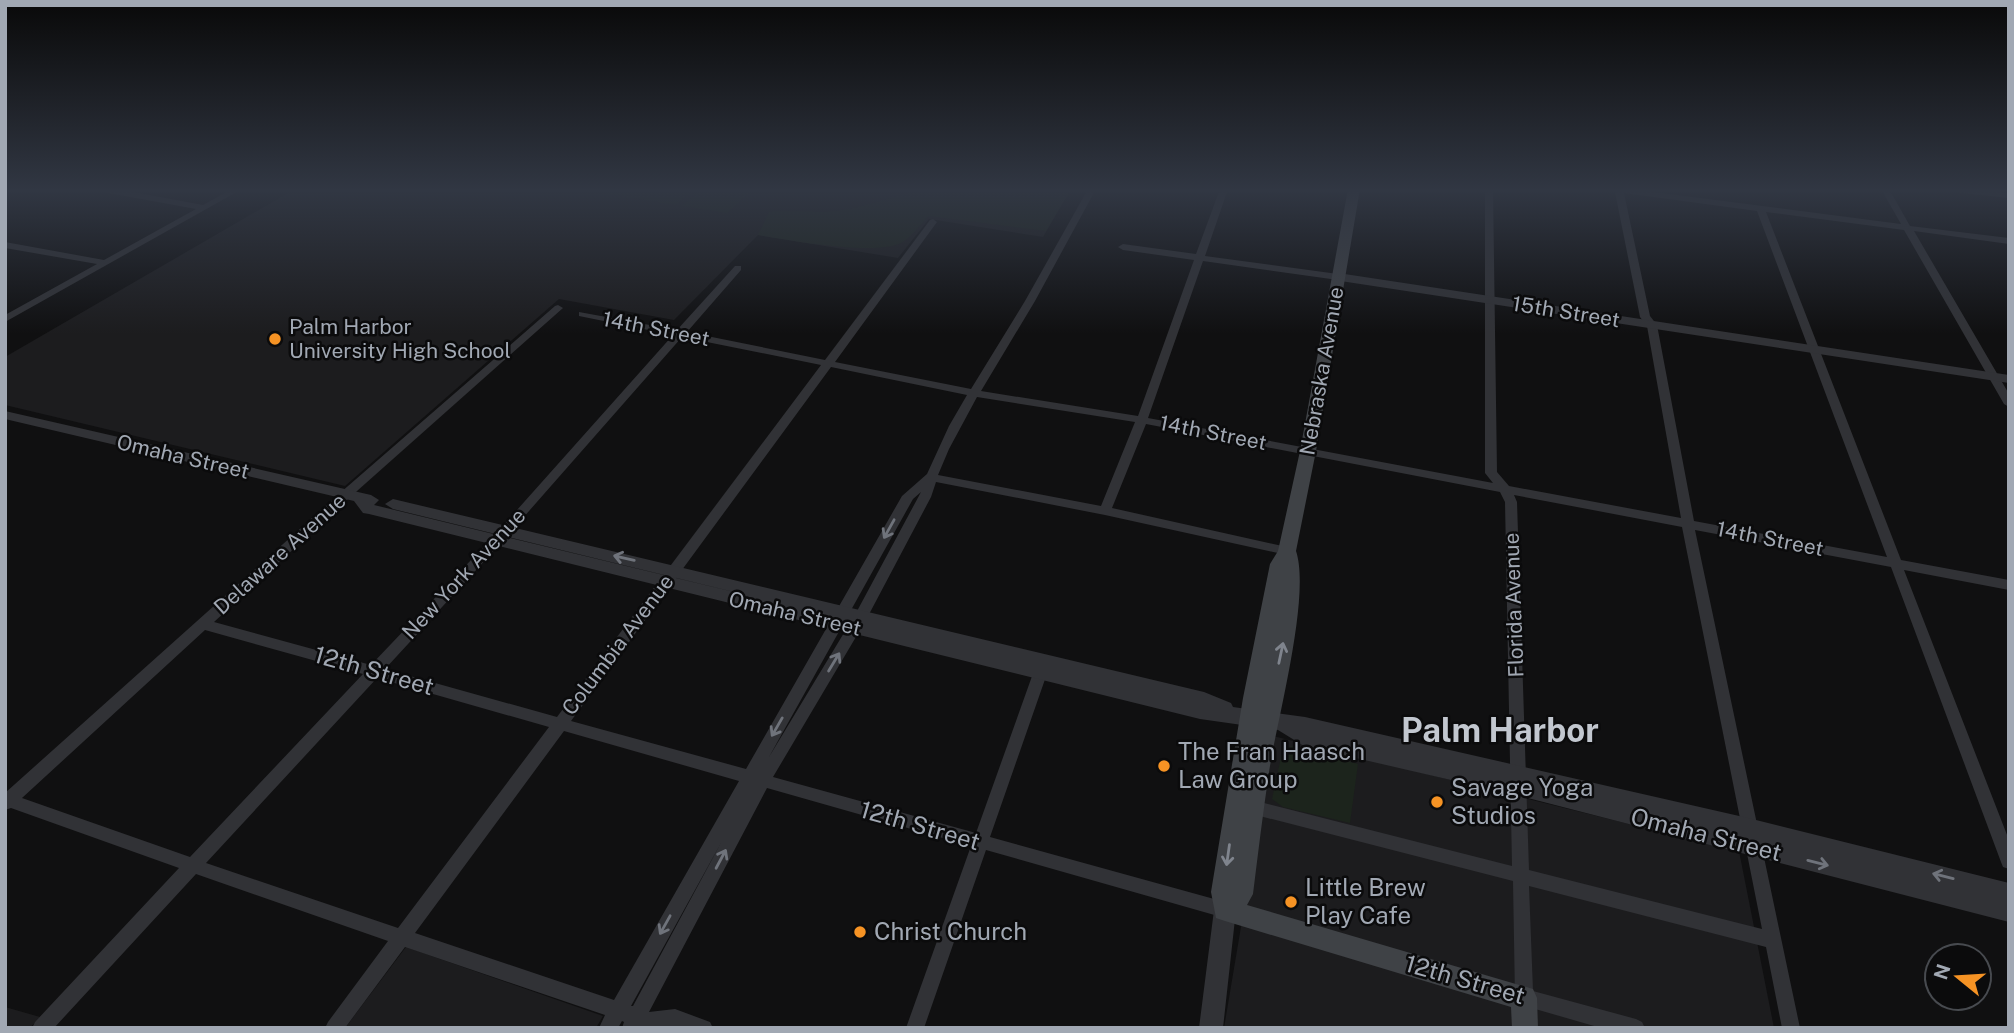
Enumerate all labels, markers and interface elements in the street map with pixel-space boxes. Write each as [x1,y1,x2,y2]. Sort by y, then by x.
street label: Nebraska Avenue [1294,285,1349,457]
street label: 15th Street [1510,291,1622,332]
street label: 14th Street [600,306,712,351]
place label: Palm Harbor University High School [289,314,511,363]
marker: Palm Harbor University High School [267,331,283,347]
street label: 14th Street [1157,410,1269,455]
street label: Omaha Street [114,429,252,484]
street label: Delaware Avenue [209,488,351,619]
street label: New York Avenue [397,503,531,644]
street label: 14th Street [1714,516,1826,561]
one-way arrow [882,518,895,539]
street label: Florida Avenue [1498,532,1529,678]
one-way arrow [613,551,636,564]
street label: Columbia Avenue [557,570,679,720]
street label: Omaha Street [726,586,864,641]
street label: 12th Street [311,640,437,700]
one-way arrow [1274,642,1288,665]
one-way arrow [827,653,841,673]
district label: Palm Harbor [1401,711,1599,749]
one-way arrow [770,716,783,737]
place label: The Fran Haasch Law Group [1178,737,1365,793]
marker: The Fran Haasch Law Group [1156,758,1172,774]
place label: Savage Yoga Studios [1451,773,1593,829]
marker: Savage Yoga Studios [1429,794,1445,810]
street label: 12th Street [857,795,983,855]
street label: Omaha Street [1628,802,1785,866]
one-way arrow [1221,843,1234,866]
one-way arrow [714,850,728,870]
one-way arrow [1806,857,1829,870]
one-way arrow [1932,869,1954,882]
place label: Little Brew Play Cafe [1305,873,1426,929]
marker: Little Brew Play Cafe [1283,894,1299,910]
one-way arrow [658,914,671,935]
place label: Christ Church [874,917,1027,945]
marker: Christ Church [852,924,868,940]
north arrow [1923,942,1993,1012]
street label: 12th Street [1402,949,1528,1009]
text: N [1929,961,1955,982]

